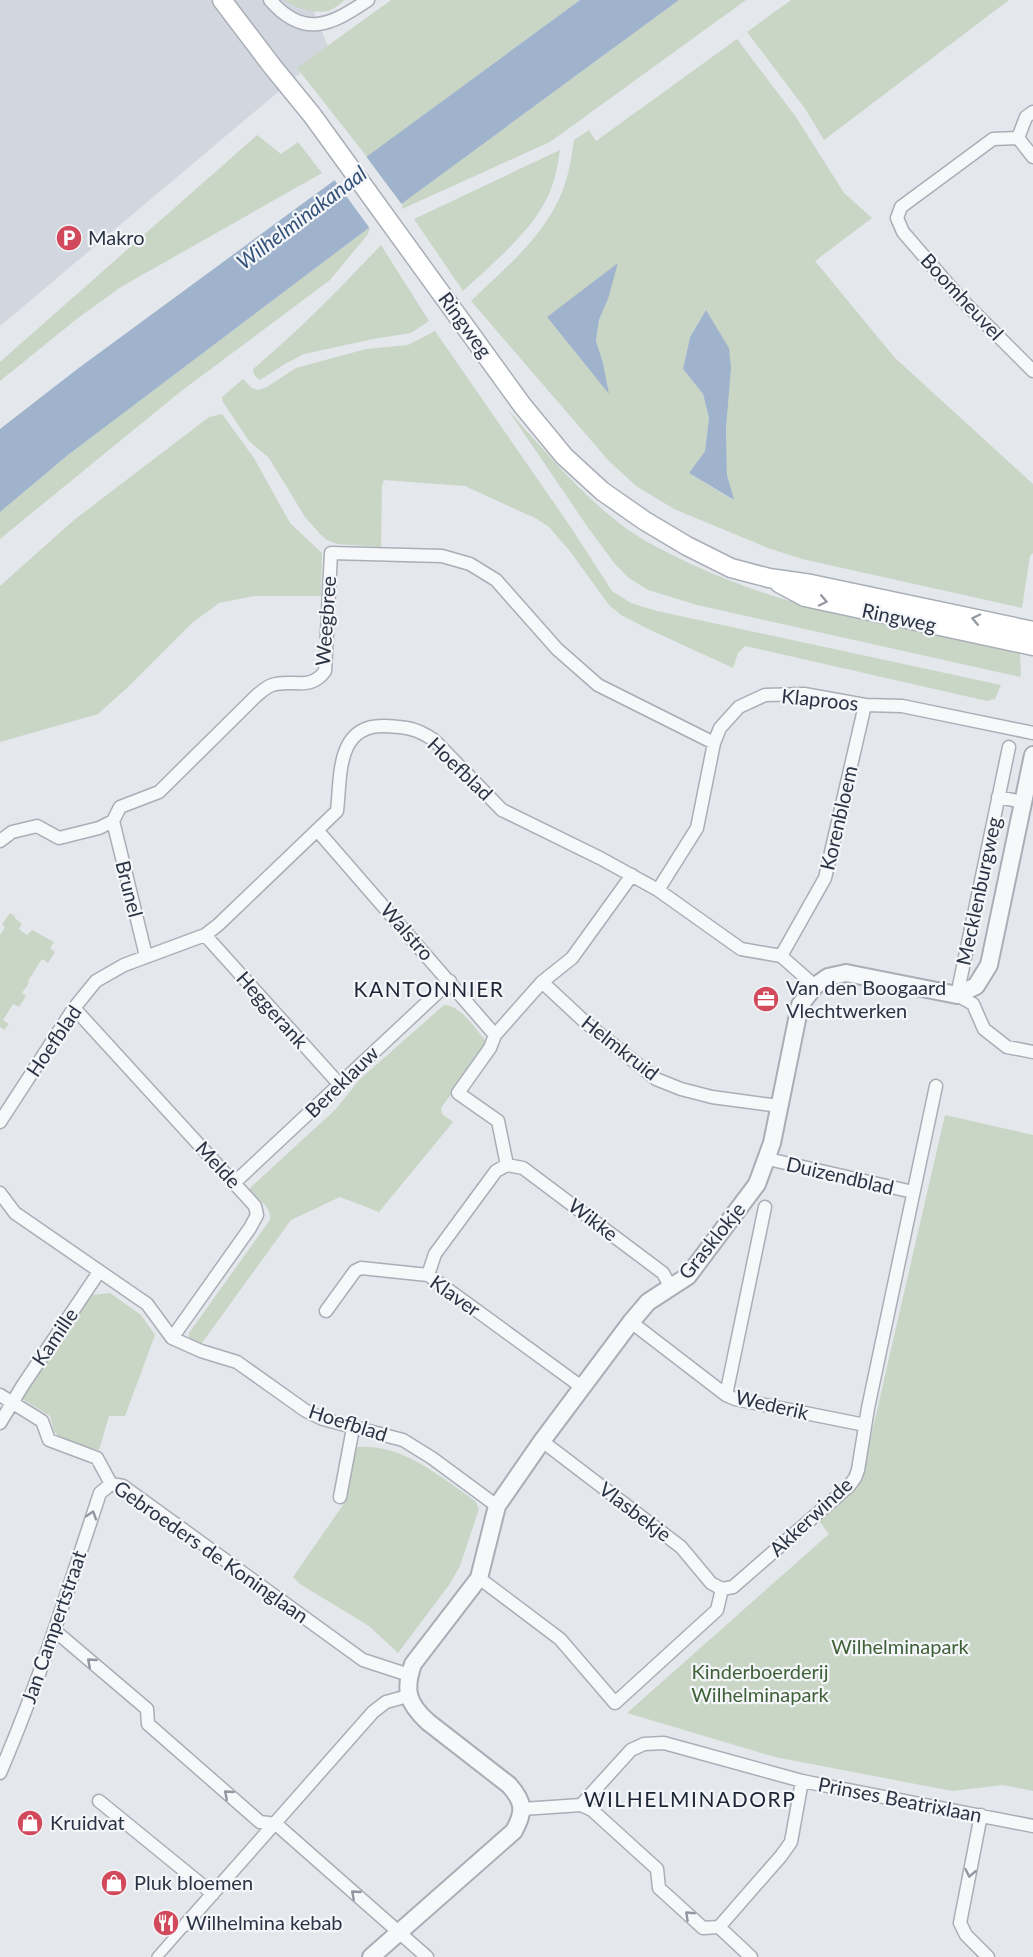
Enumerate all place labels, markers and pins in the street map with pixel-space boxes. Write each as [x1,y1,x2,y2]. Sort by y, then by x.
parking icon: Makro [54,223,84,253]
place label: Makro [88,225,145,249]
place label: Van den Boogaard Vlechtwerken [786,975,946,1022]
office icon: Van den Boogaard Vlechtwerken [751,984,781,1014]
shop icon: Kruidvat [15,1808,45,1838]
place label: Kruidvat [50,1810,125,1834]
shop icon: Pluk bloemen [99,1868,129,1898]
place label: Pluk bloemen [134,1870,253,1894]
restaurant icon: Wilhelmina kebab [151,1908,181,1938]
place label: Wilhelmina kebab [186,1910,343,1934]

